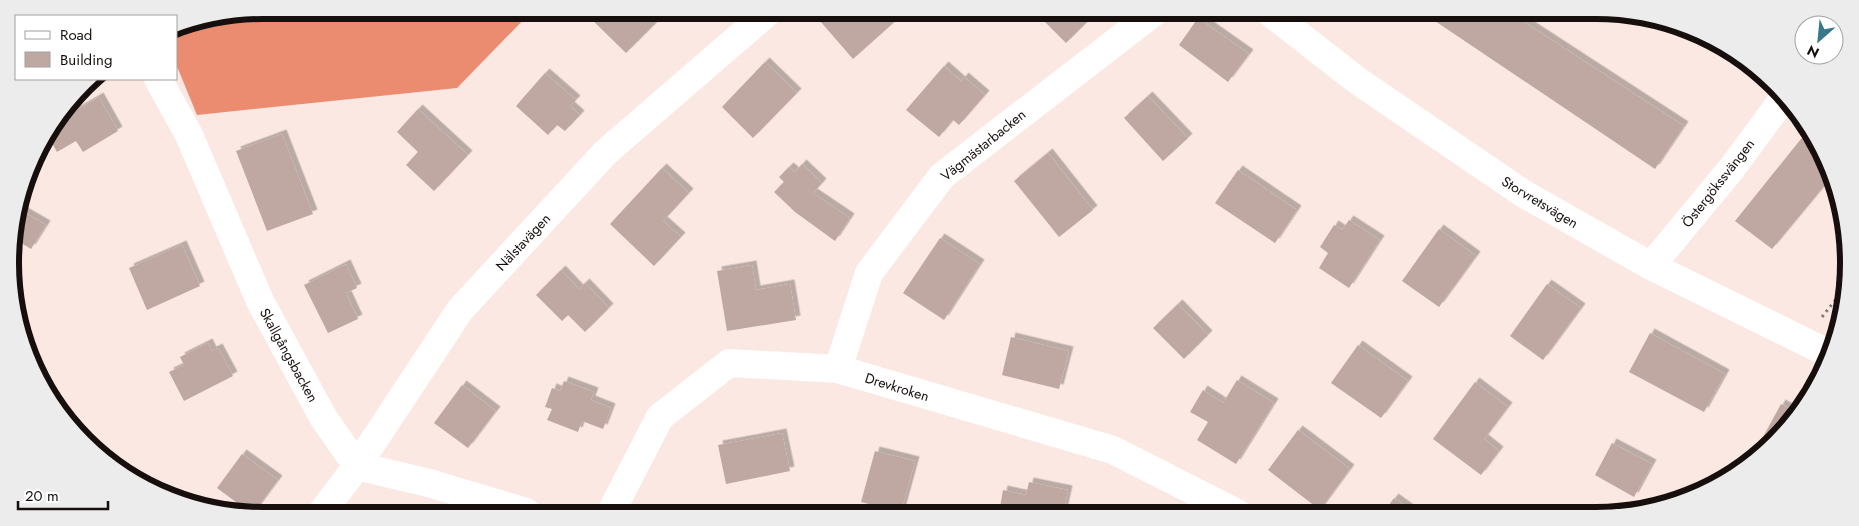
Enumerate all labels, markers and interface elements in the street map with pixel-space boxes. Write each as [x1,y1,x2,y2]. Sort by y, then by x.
legend [15,15,178,80]
north arrow [1794,15,1844,65]
text: Road [60,24,92,46]
text: N [1804,40,1823,63]
text: Building [60,49,112,71]
street label: Vägmästarbacken [936,104,1030,186]
street label: Östergökssvängen [1677,134,1759,232]
street label: Storvretsvägen [1498,171,1582,233]
street label: Nälstavägen [491,209,555,275]
street label: Skallgångsbacken [255,304,323,406]
street label: Drevkroken [862,368,932,406]
scale bar [18,478,108,510]
text: 20 m [25,485,59,507]

